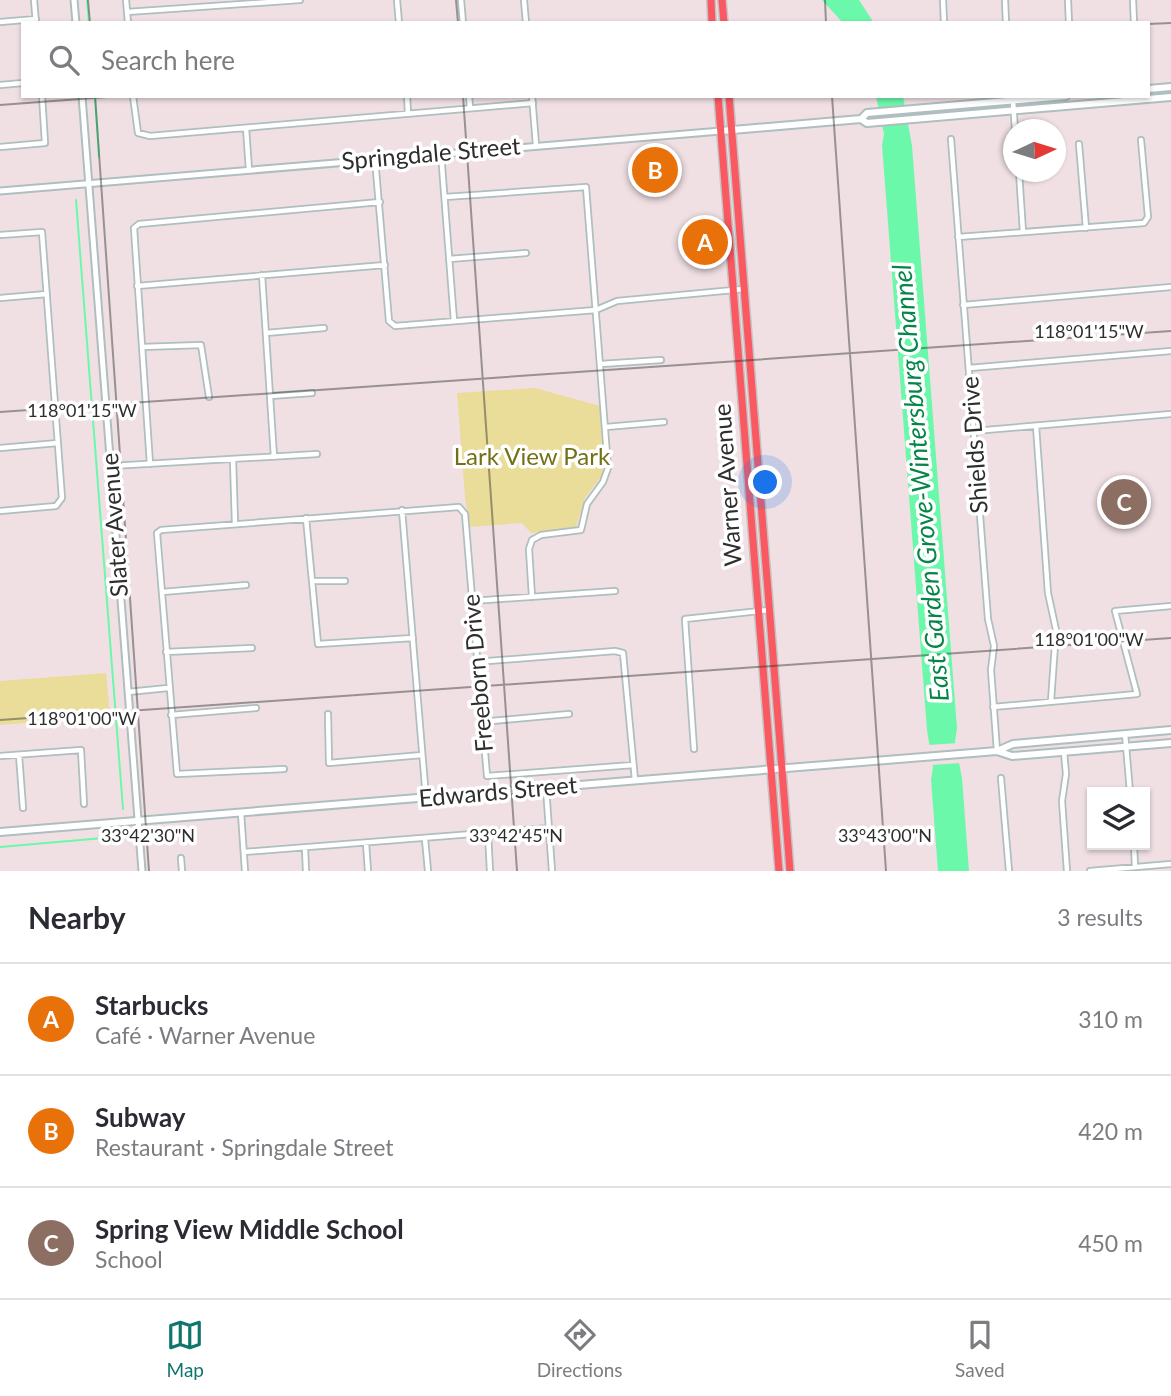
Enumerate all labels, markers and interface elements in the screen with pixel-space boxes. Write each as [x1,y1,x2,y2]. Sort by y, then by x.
search box [21,21,1150,98]
icon: search [45,41,83,79]
text: Search here [101,44,235,76]
north arrow [1003,119,1066,182]
street label: Springdale Street [340,130,522,175]
pin: B [632,144,678,196]
pin: A [682,216,728,268]
water label: East Garden Grove-Wintersburg Channel [885,263,955,703]
text: 118°01'15"W [1034,320,1144,342]
street label: Shields Drive [954,376,993,515]
text: 118°01'15"W [27,399,137,421]
street label: Warner Avenue [706,403,747,568]
park label: Lark View Park [454,441,611,470]
street label: Slater Avenue [94,452,133,598]
your location [748,465,782,499]
pin: C [1101,476,1147,528]
street label: Freeborn Drive [455,593,498,753]
text: 118°01'00"W [1034,628,1144,650]
text: 118°01'00"W [27,707,137,729]
street label: Edwards Street [417,769,579,812]
map controls [1087,787,1150,850]
button: layers [1087,787,1150,850]
text: 33°42'30"N [101,824,195,846]
text: 33°42'45"N [469,824,563,846]
text: 33°43'00"N [838,824,932,846]
text: Nearby [28,899,126,935]
text: 3 results [1057,903,1143,931]
text: Starbucks [95,989,209,1021]
text: A [43,1005,59,1033]
text: 310 m [1078,1005,1143,1033]
text: Café · Warner Avenue [95,1021,315,1049]
text: Subway [95,1101,186,1133]
text: B [43,1117,59,1145]
text: 420 m [1078,1117,1143,1145]
text: Restaurant · Springdale Street [95,1133,394,1161]
text: Spring View Middle School [95,1213,404,1245]
text: C [43,1229,59,1257]
text: 450 m [1078,1229,1143,1257]
text: School [95,1245,163,1273]
tab: Map [166,1316,204,1381]
tab: Directions [537,1316,623,1381]
tab: Saved [955,1316,1005,1381]

